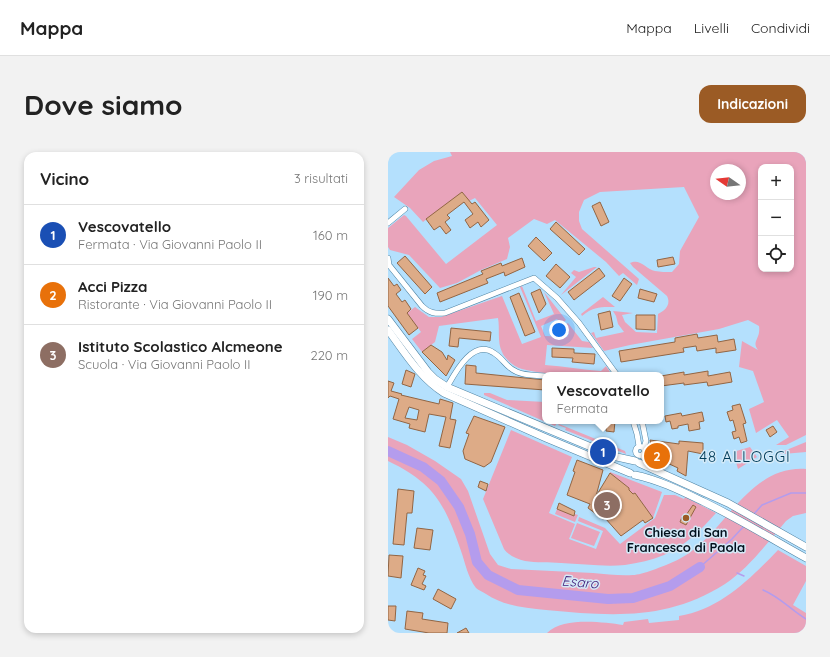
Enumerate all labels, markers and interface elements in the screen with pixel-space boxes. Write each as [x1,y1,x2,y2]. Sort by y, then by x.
text: Mappa [20,16,83,40]
text: Mappa [626,19,672,37]
text: Livelli [694,19,729,37]
text: Condividi [751,19,810,37]
button: Indicazioni [699,85,806,123]
text: Dove siamo [24,87,183,122]
north arrow [710,164,746,200]
map controls [758,164,794,272]
button: + [758,164,794,200]
text: Vicino [40,168,89,189]
text: 3 risultati [294,170,348,186]
button: − [758,200,794,236]
text: Vescovatello [78,217,171,236]
text: 1 [50,227,56,243]
text: 160 m [313,227,348,243]
text: Fermata · Via Giovanni Paolo II [78,236,262,252]
button: locate [758,236,794,272]
text: Acci Pizza [78,277,147,296]
text: 2 [49,287,57,303]
text: 190 m [313,287,348,303]
text: Ristorante · Via Giovanni Paolo II [78,296,272,312]
your location [549,320,569,340]
text: Istituto Scolastico Alcmeone [78,337,283,356]
text: 3 [50,347,56,363]
text: 220 m [310,347,348,363]
text: Scuola · Via Giovanni Paolo II [78,356,251,372]
popup [542,372,664,424]
text: Vescovatello [556,381,650,400]
text: Fermata [556,400,608,416]
pin: 1 [590,437,616,467]
pin: 2 [644,441,670,471]
district label: 48 ALLOGGI [699,447,791,466]
pin: 3 [594,490,620,520]
marker: Chiesa di San Francesco di Paola [681,513,691,523]
place label: Chiesa di San Francesco di Paola [627,524,745,555]
water label: Esaro [561,571,600,593]

